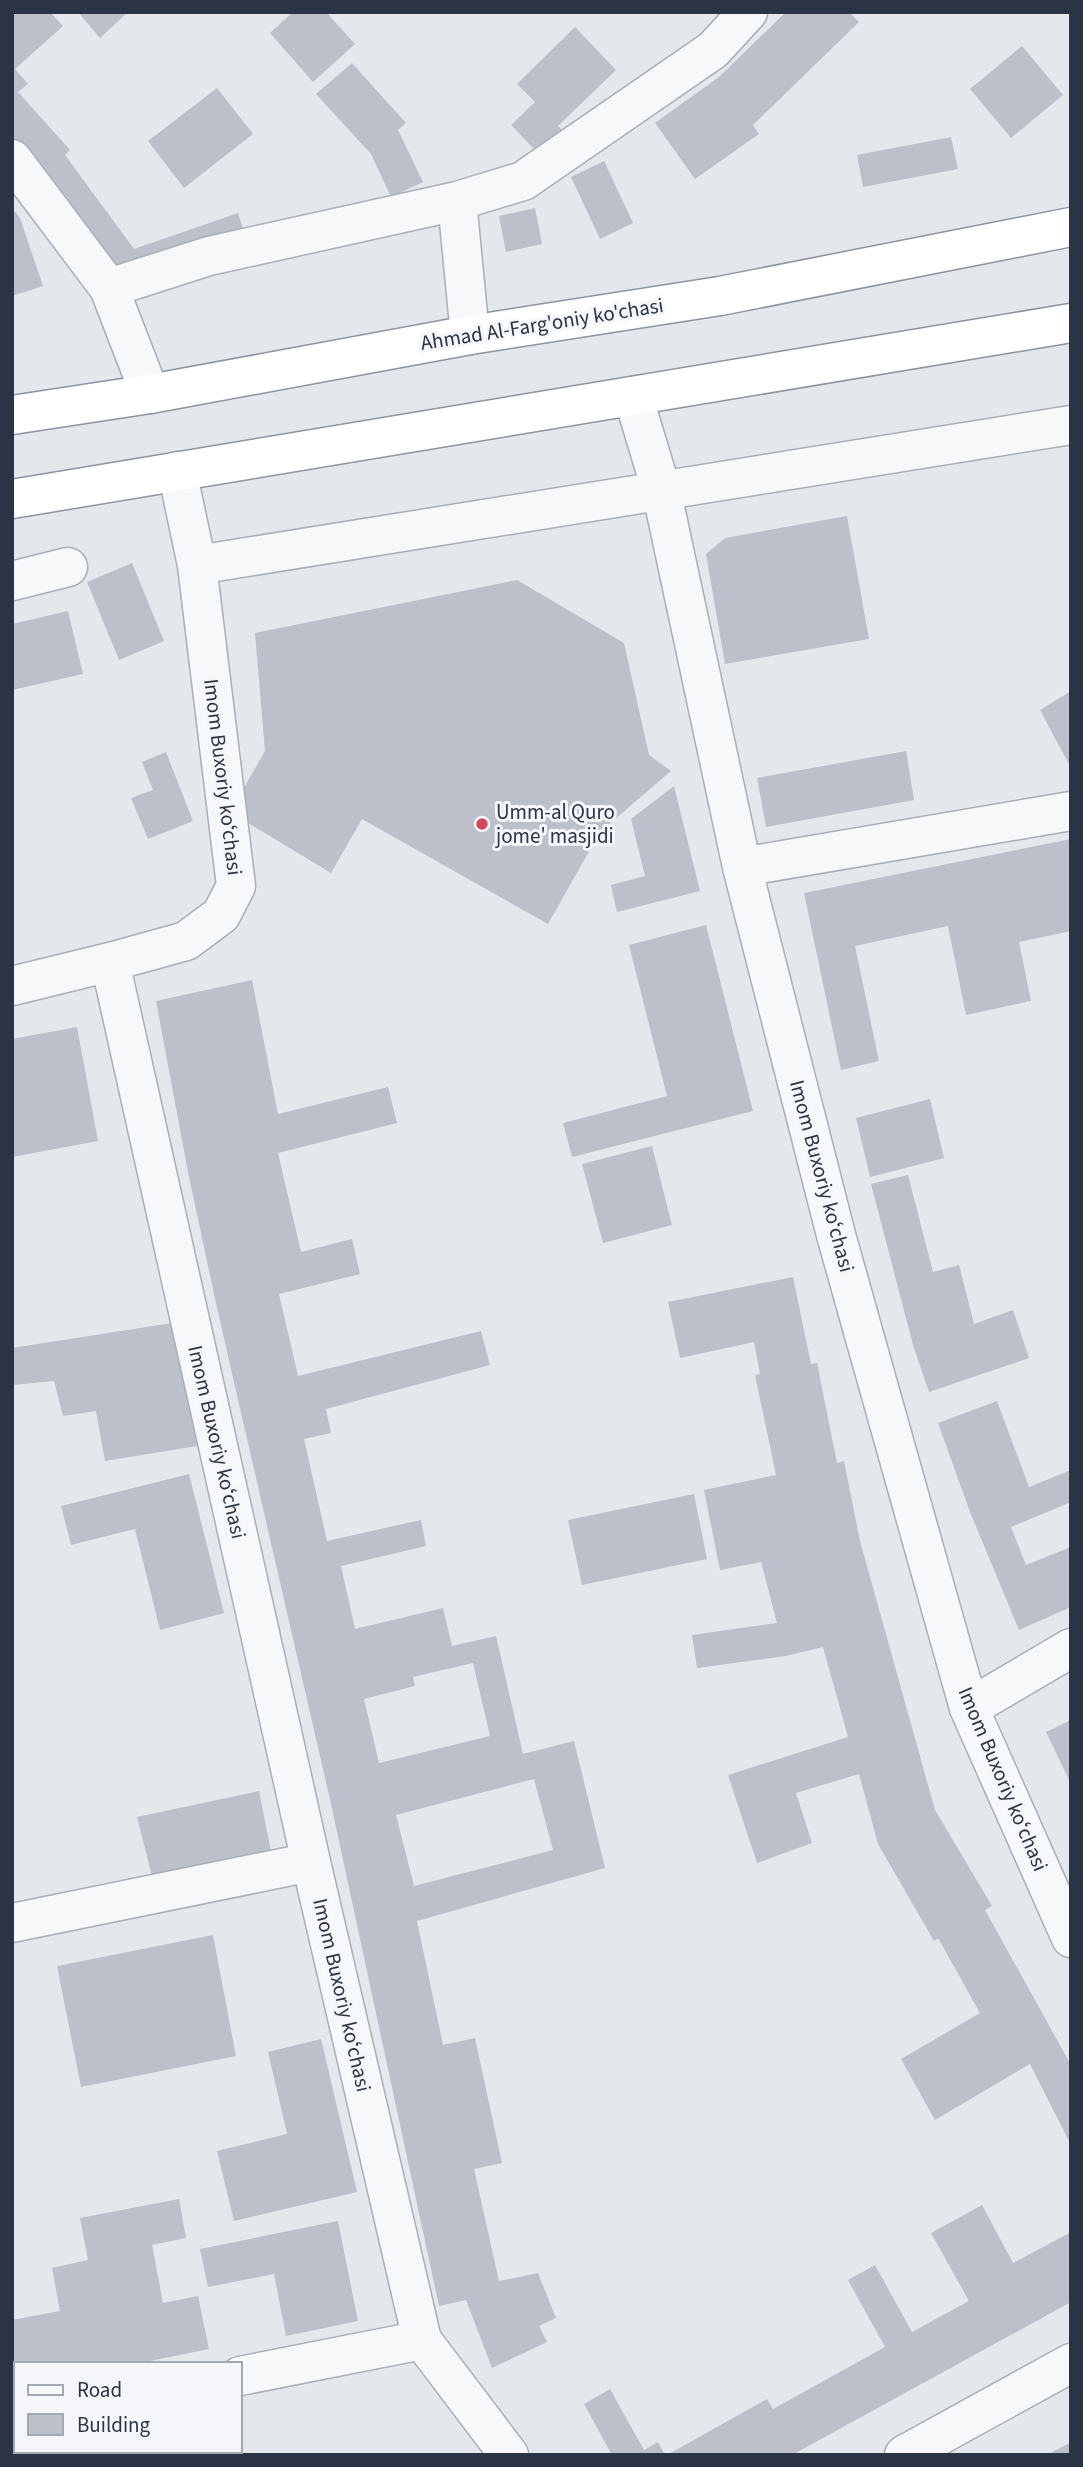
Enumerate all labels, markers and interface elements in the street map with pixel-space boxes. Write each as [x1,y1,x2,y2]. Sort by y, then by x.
street label: Ahmad Al-Farg'oniy ko'chasi [418,290,666,358]
street label: Imom Buxoriy koʻchasi [196,677,250,877]
place label: Umm-al Quro jome' masjidi [495,797,615,851]
marker: Umm-al Quro jome' masjidi [474,816,490,832]
street label: Imom Buxoriy koʻchasi [782,1077,862,1275]
street label: Imom Buxoriy koʻchasi [180,1342,254,1542]
street label: Imom Buxoriy koʻchasi [951,1682,1055,1876]
street label: Imom Buxoriy koʻchasi [305,1895,379,2095]
legend [14,2362,242,2453]
text: Road [77,2375,122,2405]
text: Building [77,2410,151,2440]

